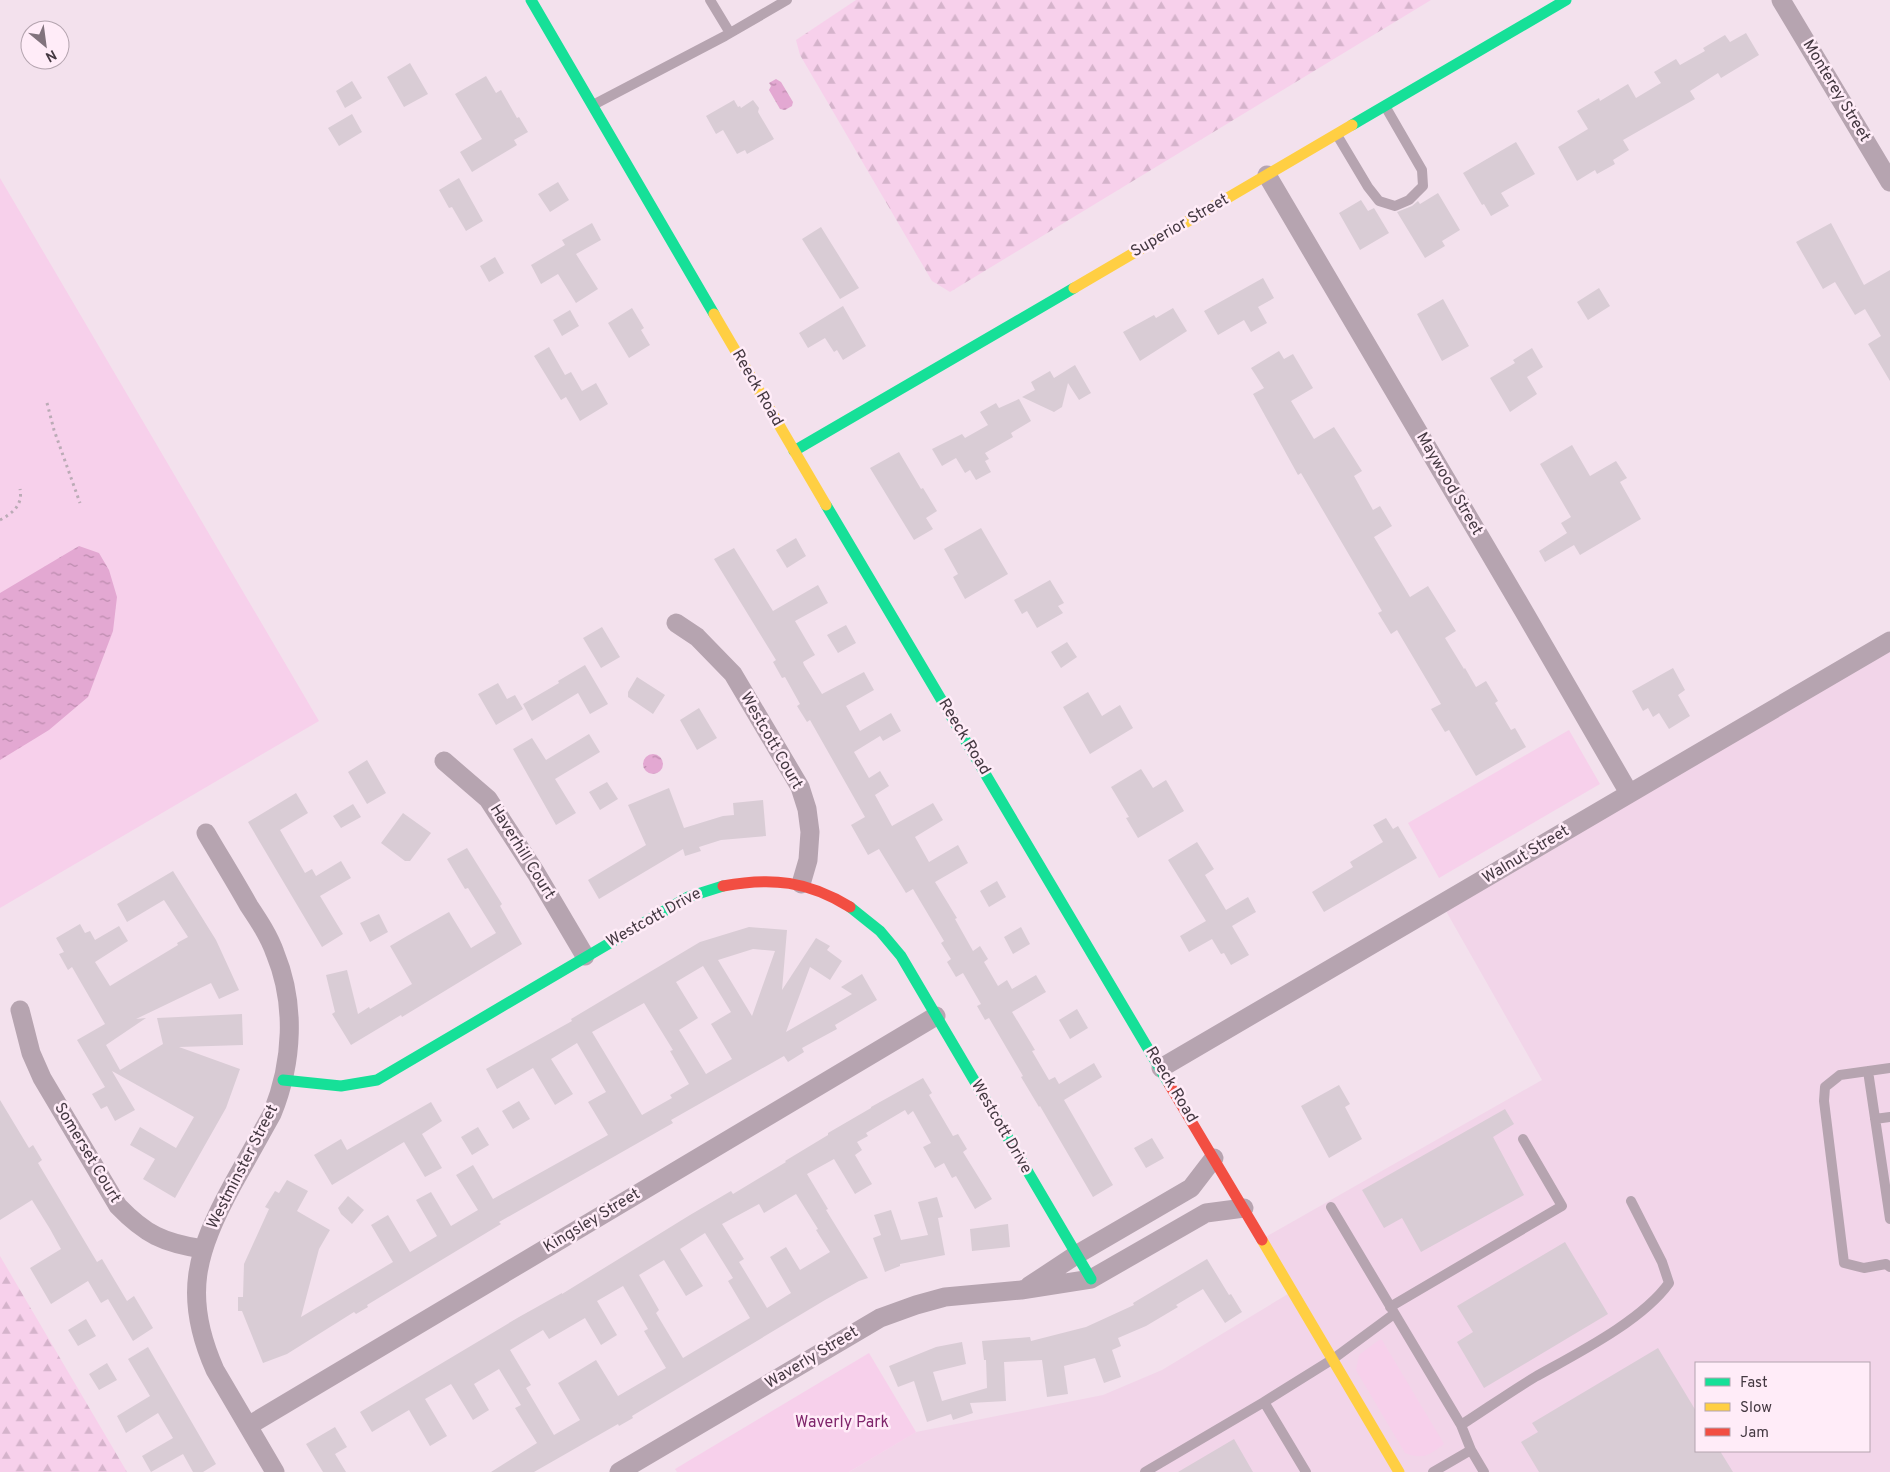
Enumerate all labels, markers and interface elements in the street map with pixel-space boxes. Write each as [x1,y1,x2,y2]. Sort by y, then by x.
north arrow [20,20,70,70]
street label: Monterey Street [1798,36,1874,146]
text: N [42,45,59,65]
street label: Superior Street [1127,190,1233,262]
street label: Reeck Road [727,346,787,430]
street label: Maywood Street [1411,429,1487,539]
street label: Westcott Court [735,689,807,793]
street label: Reeck Road [933,695,995,779]
street label: Haverhill Court [485,801,559,903]
street label: Walnut Street [1479,821,1573,889]
street label: Westcott Drive [603,884,705,952]
street label: Reeck Road [1140,1043,1202,1127]
street label: Westcott Drive [966,1076,1036,1178]
street label: Somerset Court [49,1099,125,1207]
street label: Westminster Street [203,1101,283,1233]
street label: Kingsley Street [540,1184,644,1258]
street label: Waverly Street [762,1322,862,1394]
legend [1695,1362,1870,1452]
text: Fast [1740,1374,1768,1393]
text: Slow [1740,1399,1772,1418]
park label: Waverly Park [795,1413,889,1433]
text: Jam [1740,1424,1769,1443]

